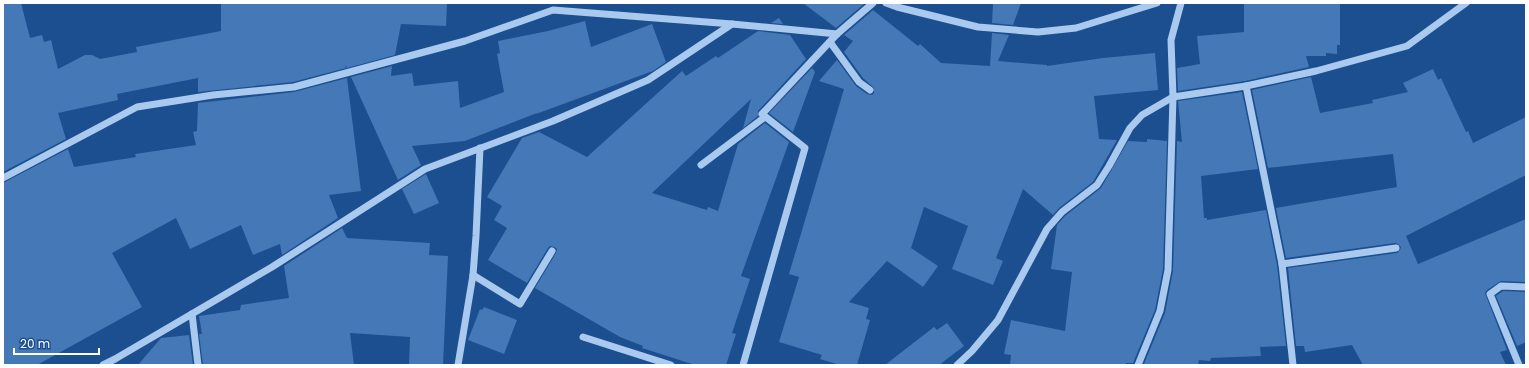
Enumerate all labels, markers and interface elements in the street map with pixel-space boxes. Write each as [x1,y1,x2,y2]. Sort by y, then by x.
scale bar [14,330,99,356]
text: 20 m [20,335,50,352]

